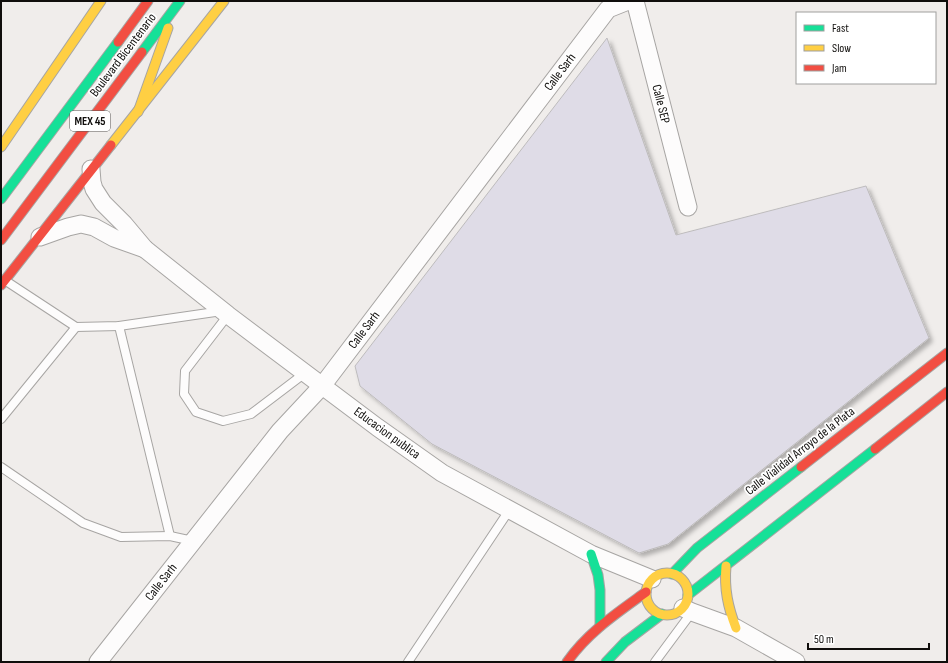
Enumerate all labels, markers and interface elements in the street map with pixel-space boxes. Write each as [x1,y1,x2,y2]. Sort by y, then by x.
street label: Boulevard Bicentenario [86,10,160,100]
legend [796,12,936,84]
text: Fast [832,21,849,36]
text: Slow [832,41,851,56]
street label: Calle Sarh [541,50,579,94]
text: Jam [831,61,847,76]
street label: Calle SEP [648,83,674,126]
road number: MEX 45 [70,111,110,131]
street label: Calle Sarh [345,308,383,352]
street label: Calle Vialidad Arroyo de la Plata [742,403,858,499]
street label: Educacion publica [351,404,423,462]
street label: Calle Sarh [141,560,181,604]
scale bar [808,625,929,651]
text: 50 m [814,632,834,647]

